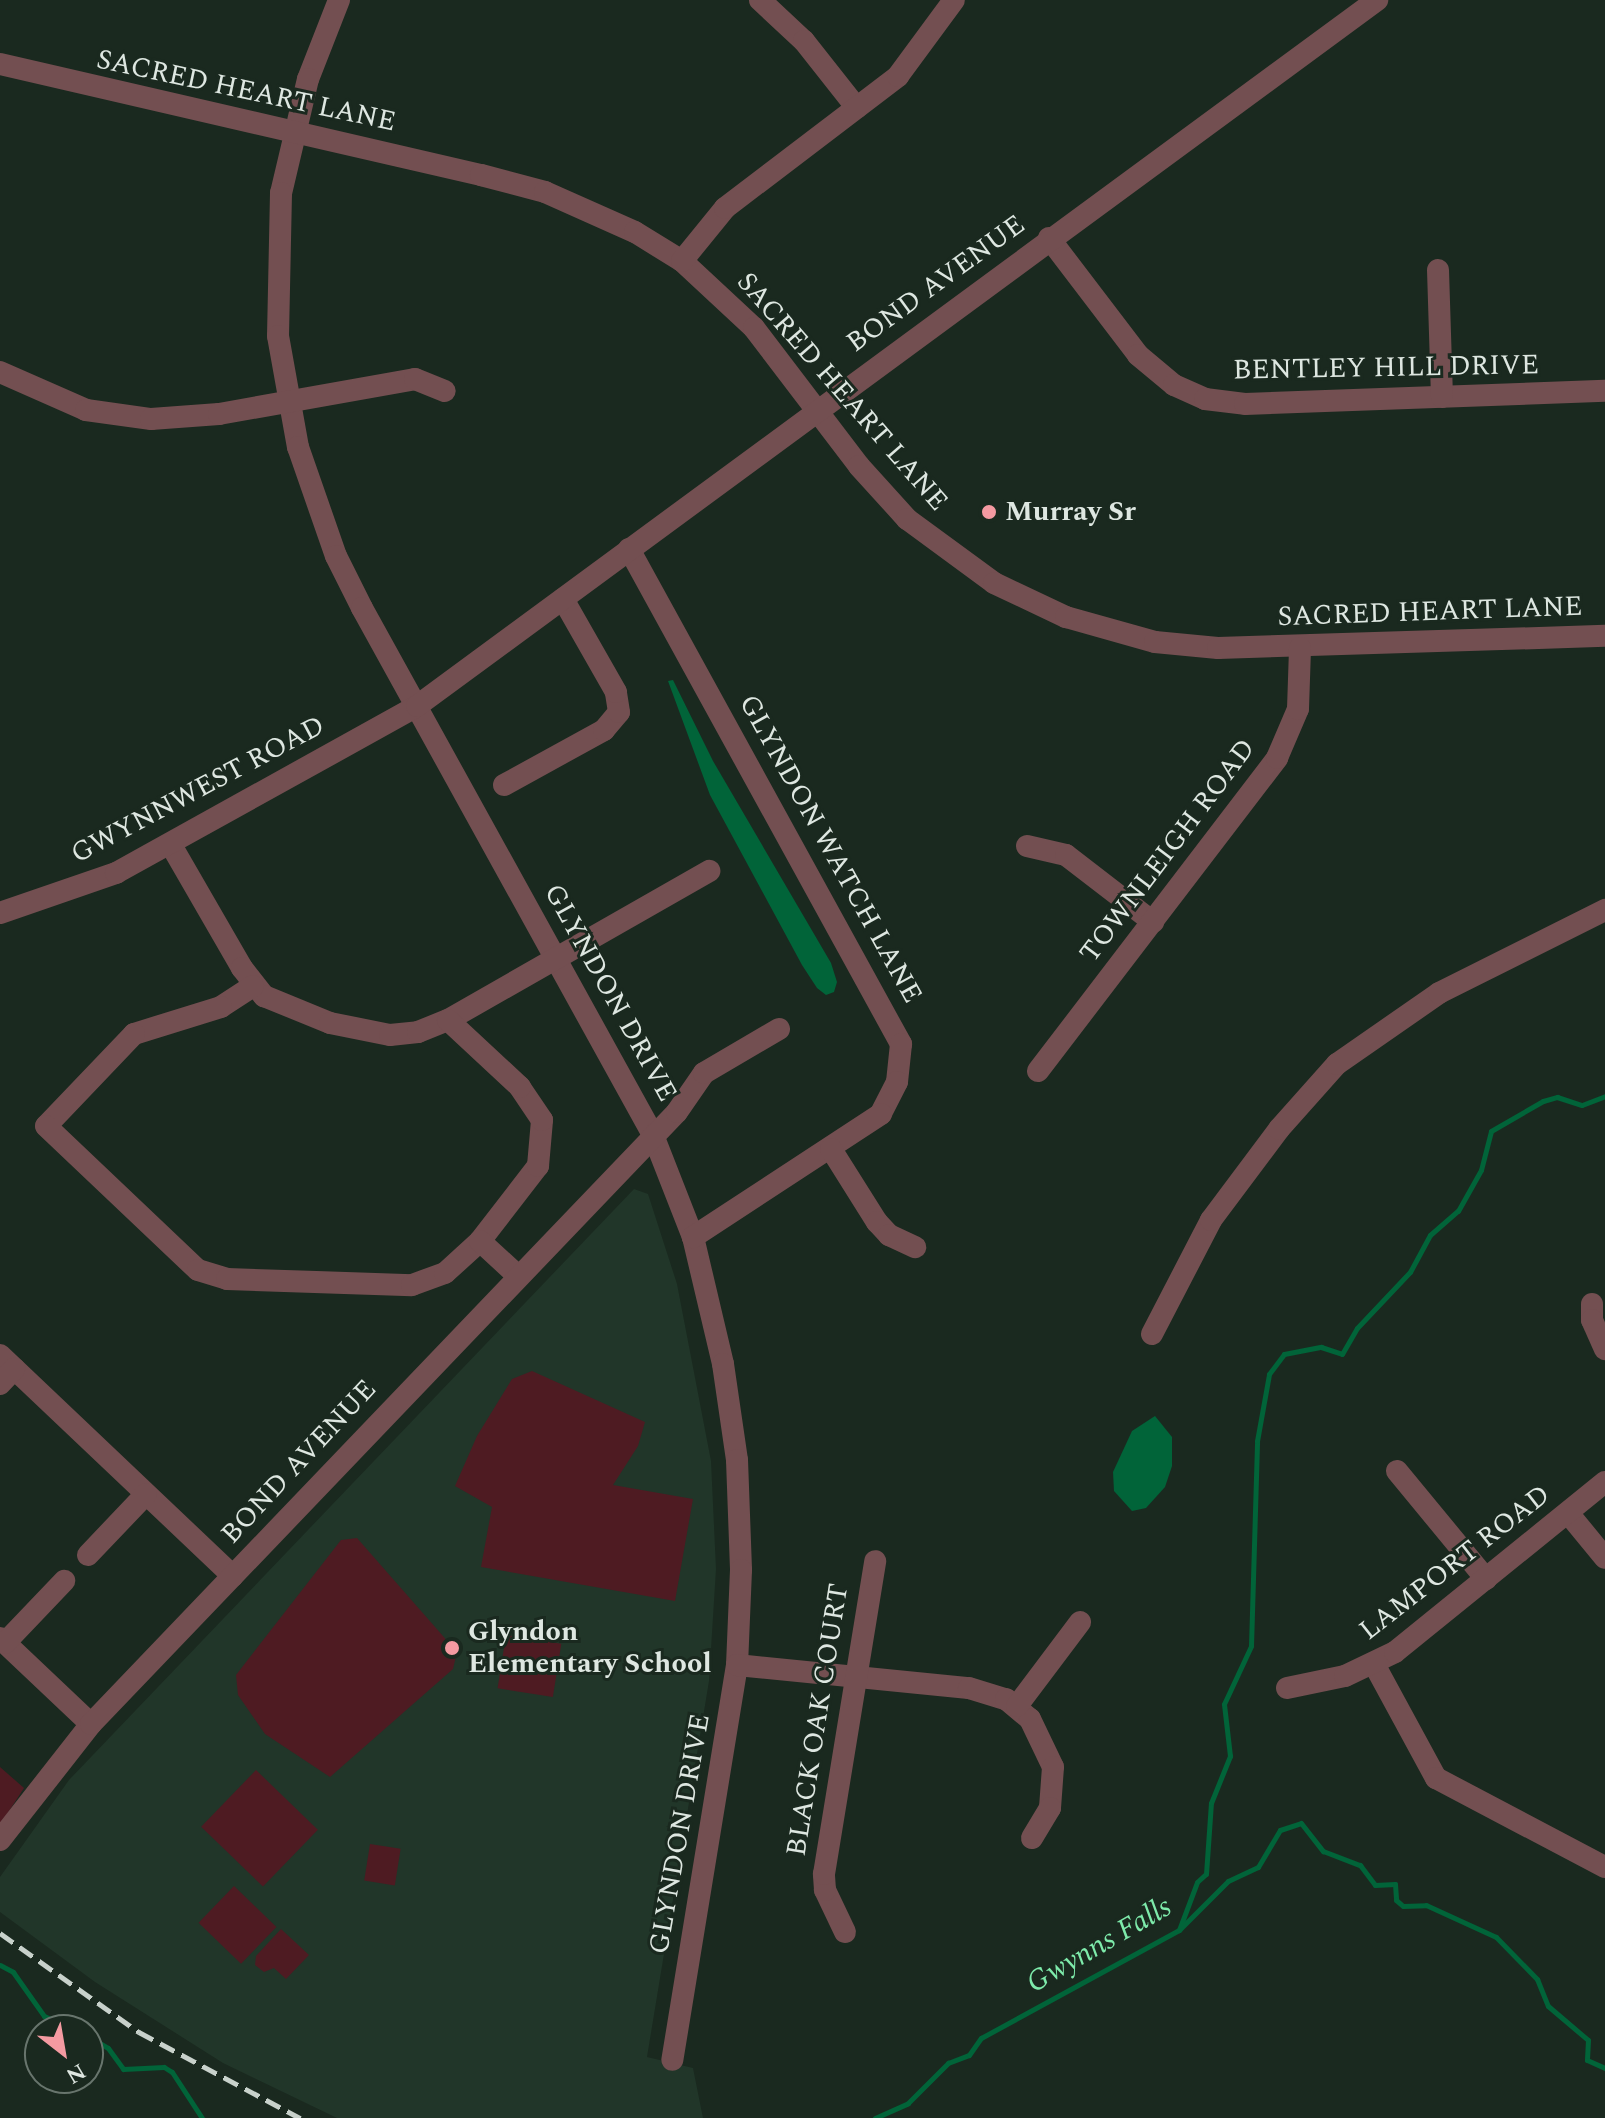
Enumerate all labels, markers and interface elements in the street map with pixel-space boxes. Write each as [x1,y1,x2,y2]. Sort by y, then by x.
street label: SACRED HEART LANE [93,43,399,139]
street label: BOND AVENUE [840,208,1032,360]
street label: SACRED HEART LANE [729,266,955,518]
street label: BENTLEY HILL DRIVE [1233,349,1539,387]
place label: Murray Sr [1005,495,1136,529]
marker: Murray Sr [980,503,998,521]
street label: SACRED HEART LANE [1277,590,1583,634]
street label: GLYNDON WATCH LANE [731,689,929,1009]
street label: GWYNNWEST ROAD [65,709,331,871]
street label: TOWNLEIGH ROAD [1073,733,1263,969]
street label: GLYNDON DRIVE [536,878,684,1108]
street label: BOND AVENUE [214,1373,384,1551]
street label: LAMPORT ROAD [1353,1478,1557,1648]
street label: BLACK OAK COURT [780,1581,856,1859]
place label: Glyndon Elementary School [468,1615,712,1681]
marker: Glyndon Elementary School [443,1639,461,1657]
street label: GLYNDON DRIVE [642,1711,718,1957]
water label: Gwynns Falls [1020,1889,1178,2001]
north arrow [24,2014,104,2094]
text: N [59,2055,92,2092]

